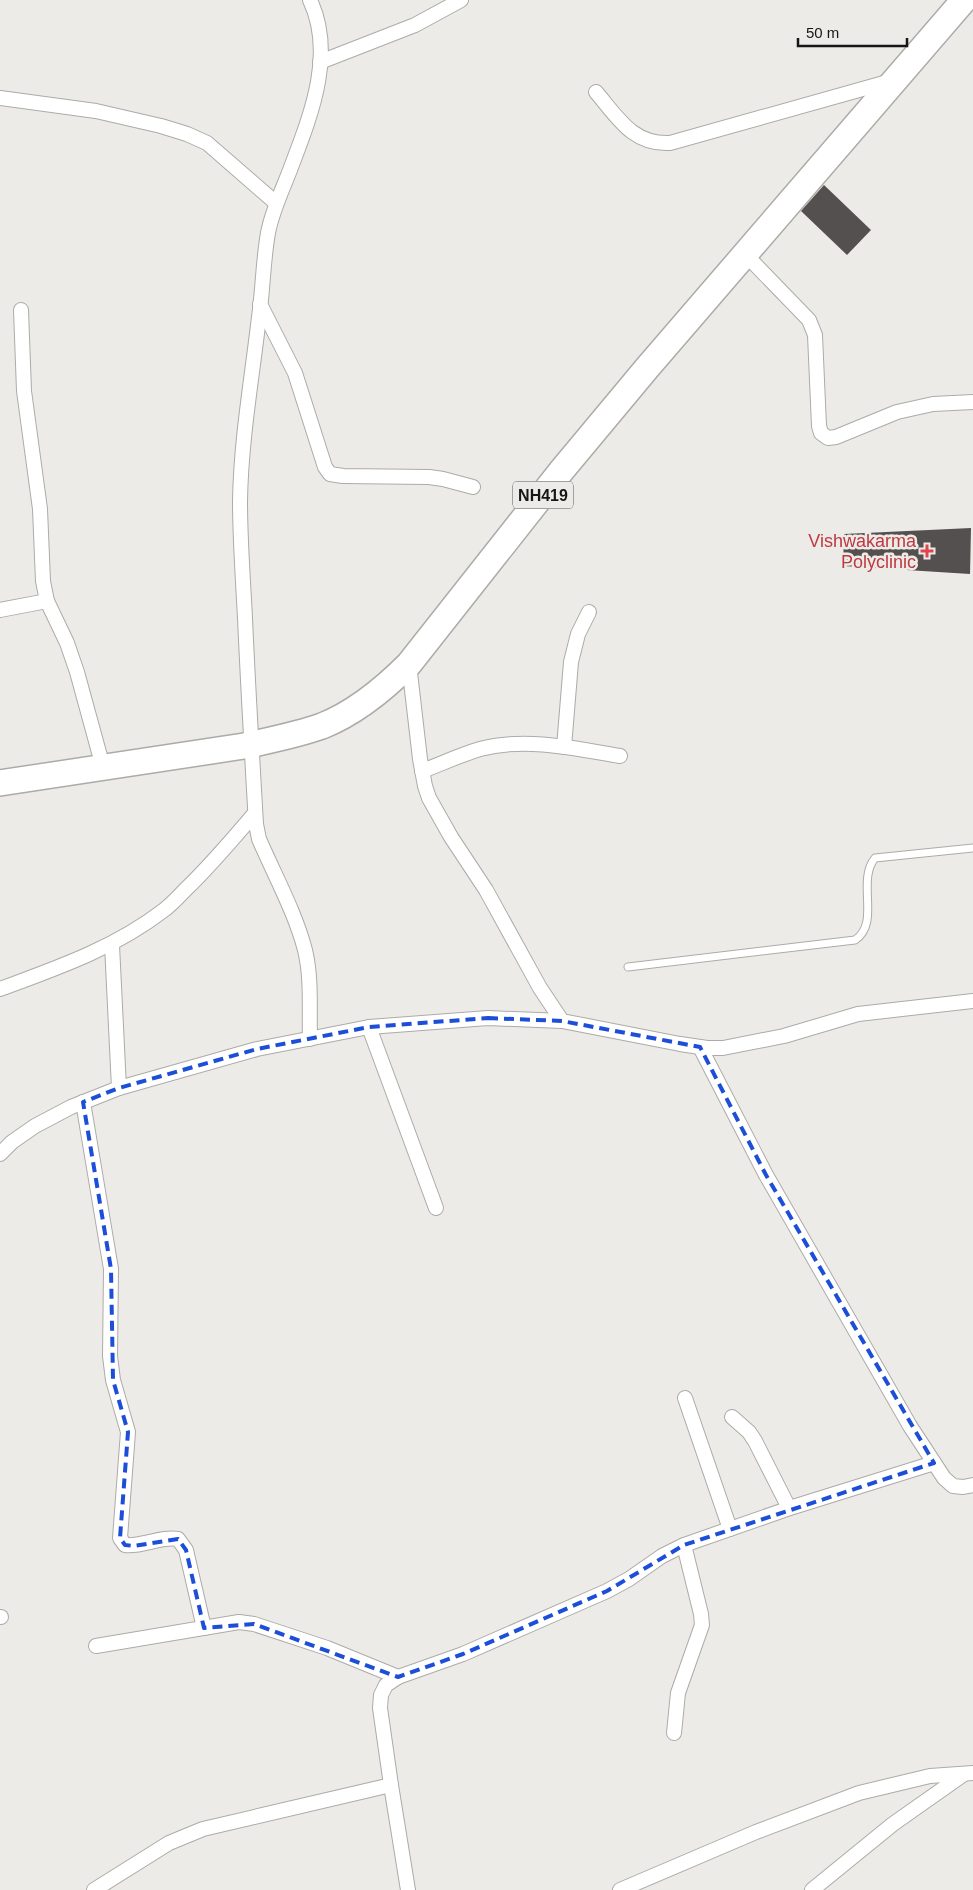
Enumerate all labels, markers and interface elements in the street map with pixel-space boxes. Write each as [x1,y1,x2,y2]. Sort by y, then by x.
scale bar [798,15,907,47]
text: 50 m [806,24,839,41]
road number: NH419 [513,482,573,508]
place label: Vishwakarma Polyclinic [808,531,917,572]
marker: Vishwakarma Polyclinic [920,544,934,558]

